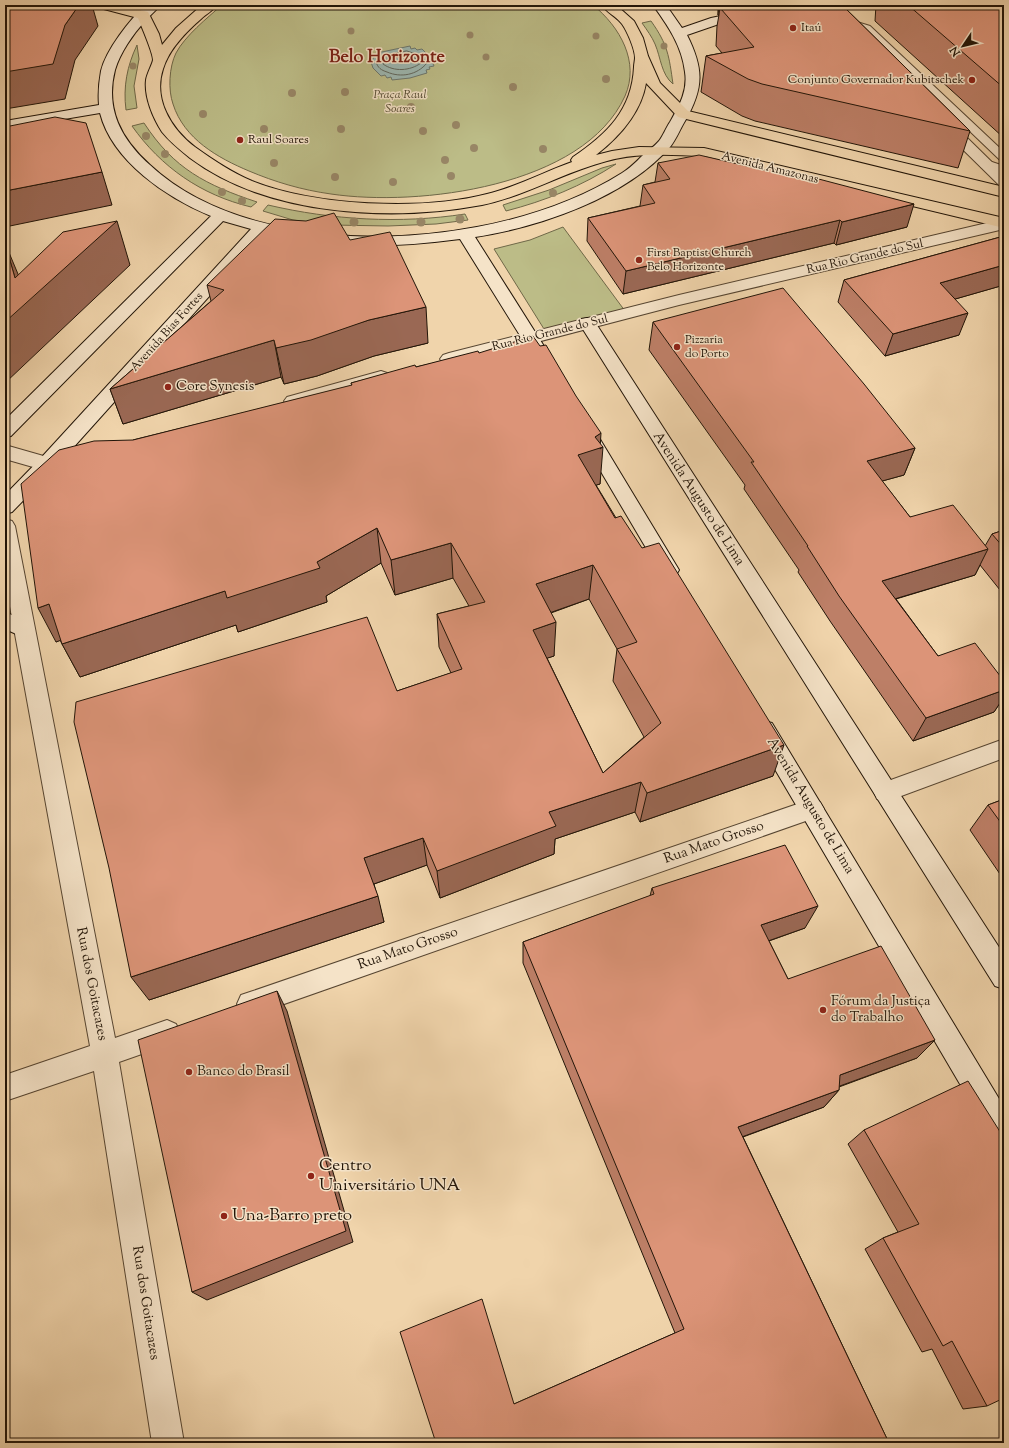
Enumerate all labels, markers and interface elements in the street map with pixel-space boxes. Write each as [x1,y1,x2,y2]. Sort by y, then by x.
place label: Itaú [801,19,821,37]
marker: Itaú [788,23,798,33]
north arrow [943,26,983,66]
text: N [946,43,965,60]
district label: Belo Horizonte [329,45,445,71]
place label: Conjunto Governador Kubitschek [788,71,964,89]
marker: Conjunto Governador Kubitschek [967,75,977,85]
park label: Praça Raul Soares [373,86,427,118]
place label: Raul Soares [248,131,309,149]
marker: Raul Soares [235,135,245,145]
street label: Avenida Amazonas [720,147,821,189]
street label: Rua Rio Grande do Sul [805,235,926,279]
place label: First Baptist Church Belo Horizonte [647,244,752,276]
marker: First Baptist Church Belo Horizonte [634,255,644,265]
street label: Avenida Bias Fortes [126,288,208,376]
street label: Rua Rio Grande do Sul [490,310,611,356]
place label: Pizzaria do Porto [685,331,729,363]
marker: Pizzaria do Porto [672,342,682,352]
place label: Core Synesis [176,377,254,397]
marker: Core Synesis [163,382,173,392]
street label: Avenida Augusto de Lima [647,428,749,570]
street label: Avenida Augusto de Lima [761,734,859,879]
street label: Rua Mato Grosso [661,816,767,870]
street label: Rua Mato Grosso [355,922,461,976]
street label: Rua dos Goitacazes [70,926,112,1042]
place label: Fórum da Justiça do Trabalho [831,992,931,1028]
marker: Fórum da Justiça do Trabalho [818,1005,828,1015]
place label: Banco do Brasil [197,1062,290,1082]
marker: Banco do Brasil [184,1067,194,1077]
place label: Centro Universitário UNA [319,1154,460,1198]
marker: Centro Universitário UNA [306,1171,316,1181]
place label: Una-Barro preto [232,1204,352,1228]
marker: Una-Barro preto [219,1211,229,1221]
street label: Rua dos Goitacazes [126,1245,164,1361]

